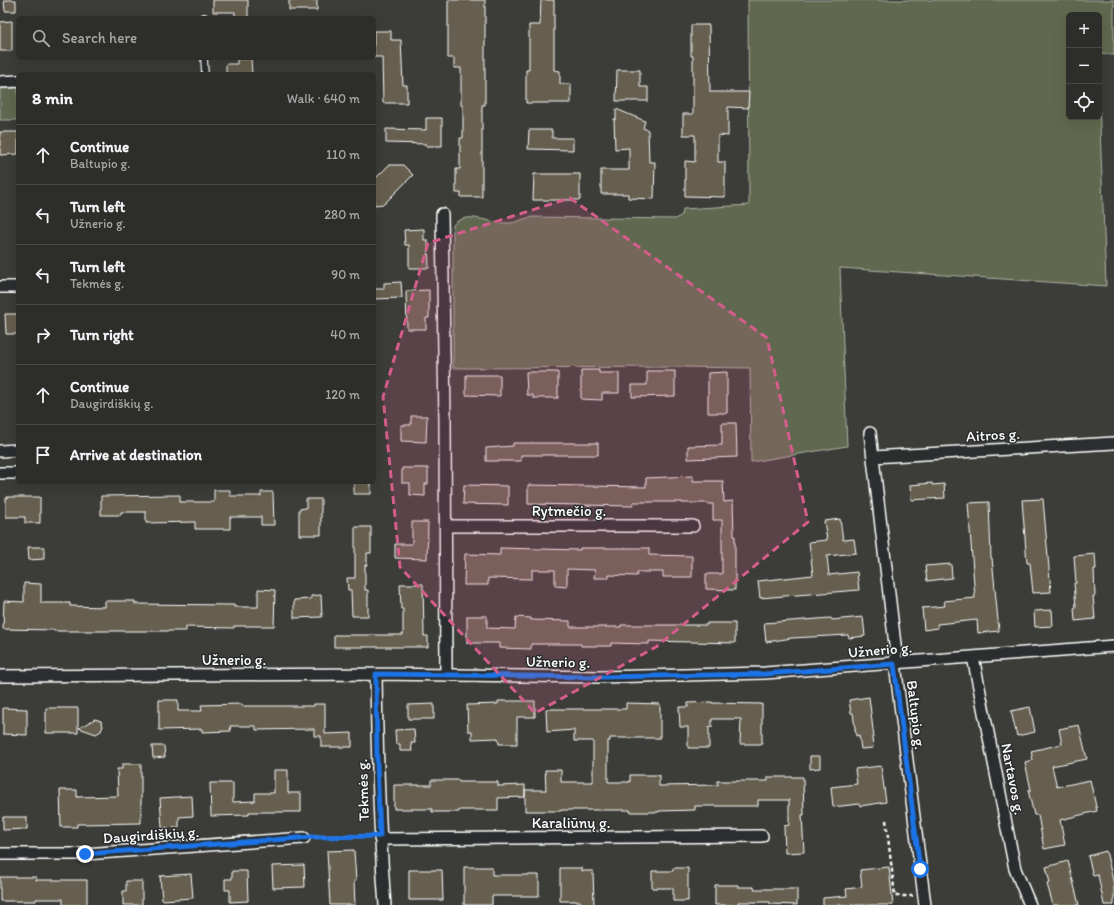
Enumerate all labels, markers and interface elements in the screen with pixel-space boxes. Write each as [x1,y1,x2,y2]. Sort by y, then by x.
map controls [1066,12,1102,120]
button: + [1066,12,1102,48]
search box [16,16,376,60]
icon: search [30,27,52,49]
text: Search here [62,29,137,47]
button: − [1066,48,1102,84]
button: locate [1066,84,1102,120]
text: 8 min [32,88,73,108]
text: Walk · 640 m [287,91,360,106]
text: Continue [70,138,129,156]
icon: ahead [32,144,54,166]
text: 110 m [326,147,360,162]
text: Baltupio g. [70,156,130,171]
text: Turn left [70,198,125,216]
icon: left [32,204,54,226]
text: 280 m [324,207,360,222]
text: Užnerio g. [70,216,126,231]
text: Turn left [70,258,125,276]
icon: left [32,264,54,286]
text: 90 m [331,267,360,282]
text: Tekmės g. [70,276,124,291]
icon: right [32,324,54,346]
text: Turn right [70,326,134,344]
text: 40 m [330,327,360,342]
text: Continue [70,378,129,396]
icon: ahead [32,384,54,406]
text: 120 m [325,387,360,402]
text: Daugirdiškių g. [70,396,154,411]
street label: Aitros g. [966,425,1020,445]
icon: arrive [32,444,54,466]
text: Arrive at destination [70,446,202,464]
street label: Rytmečio g. [532,502,606,520]
street label: Užnerio g. [847,638,913,662]
street label: Užnerio g. [202,651,266,669]
street label: Užnerio g. [526,652,590,672]
street label: Baltupio g. [903,679,929,751]
street label: Nartavos g. [997,742,1029,816]
street label: Tekmės g. [353,758,373,822]
street label: Karaliūnų g. [532,814,610,832]
street label: Daugirdiškių g. [102,823,200,847]
route end [76,845,94,863]
route start [911,860,929,878]

